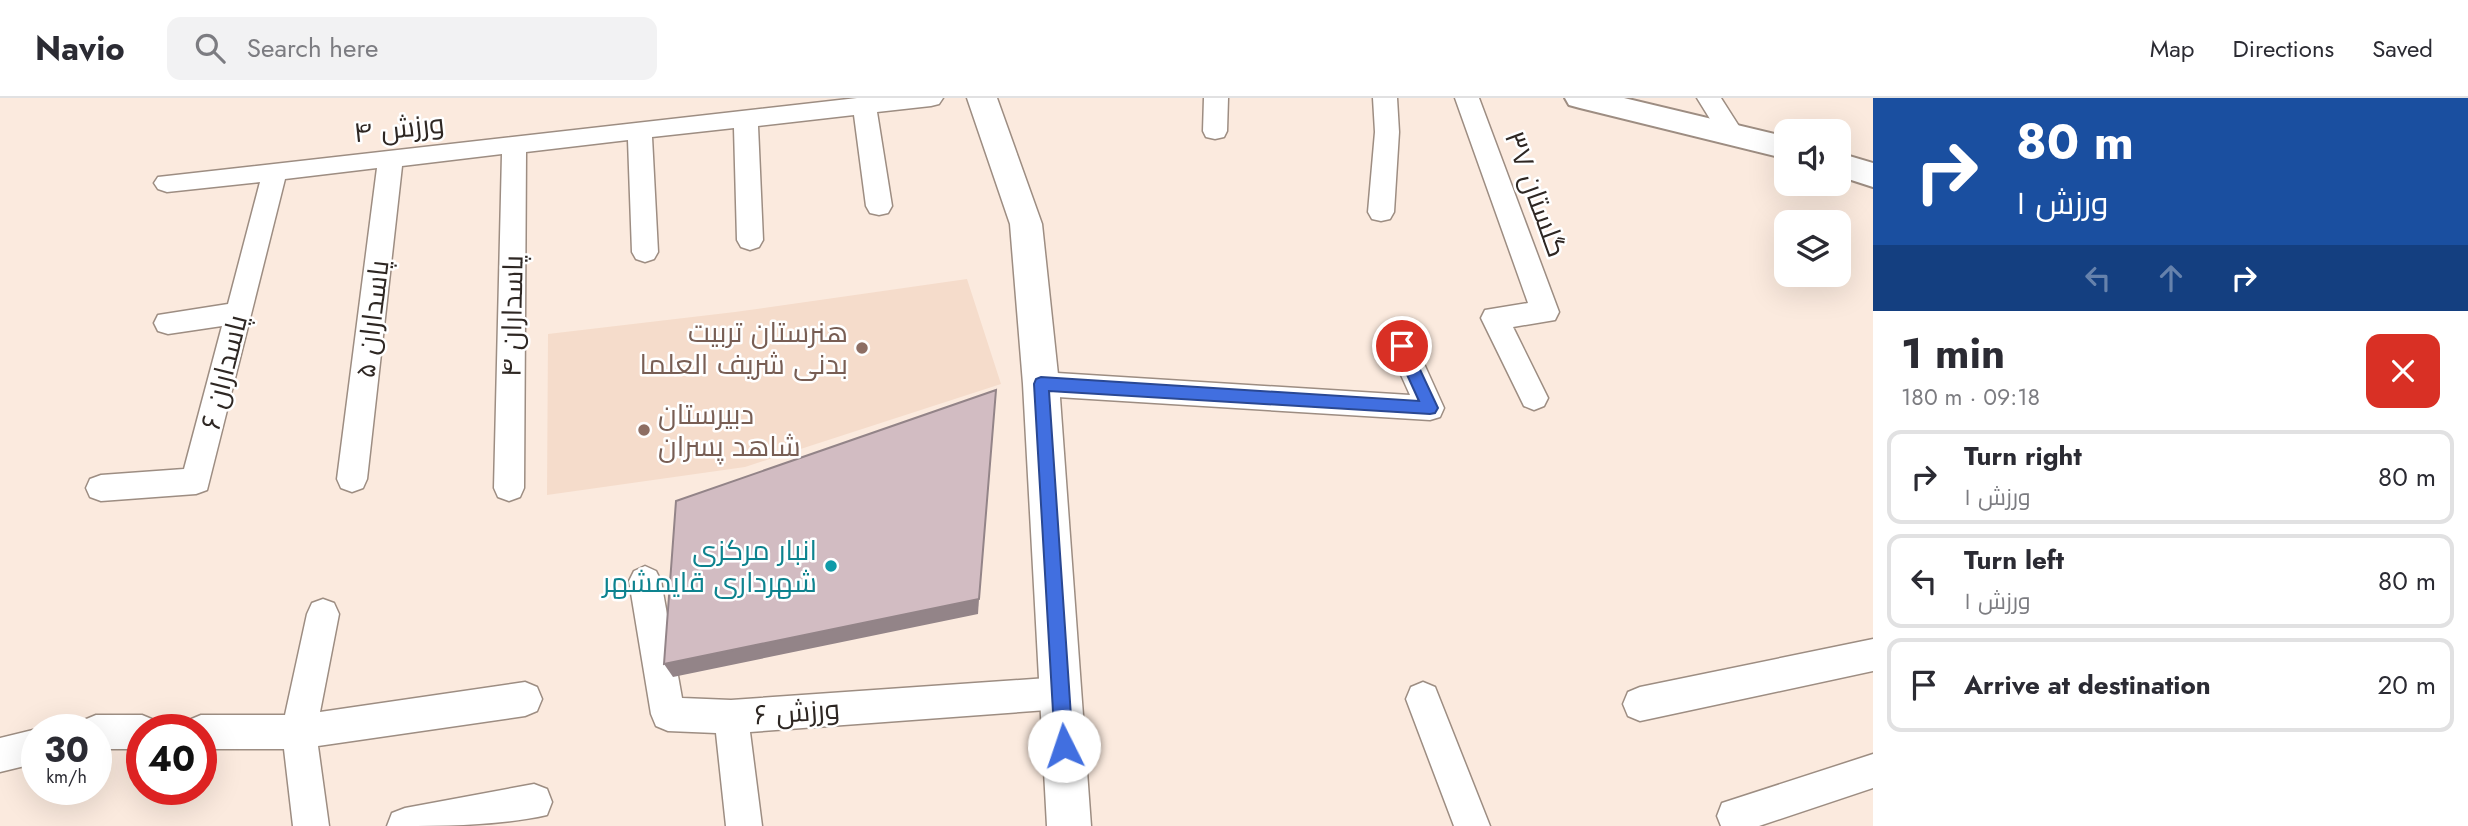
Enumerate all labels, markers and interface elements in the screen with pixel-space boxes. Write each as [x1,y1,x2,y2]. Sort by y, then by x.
search box [167,17,657,80]
text: Navio [35,25,125,72]
icon: search [191,29,229,67]
text: Search here [247,29,378,67]
text: Map [2150,31,2195,66]
text: Directions [2233,31,2334,66]
text: Saved [2372,31,2433,66]
street label: ورزش ۴ [352,103,446,153]
text: 80 m [2016,107,2134,177]
map controls [1774,119,1851,287]
button: sound [1774,119,1851,196]
street label: گلستان ۳۷ [1494,125,1578,263]
icon: right [1901,126,1992,217]
text: ورزش ۱ [2016,180,2109,226]
button: layers [1774,210,1851,287]
street label: پاسداران ۴ [490,254,534,377]
street label: پاسداران ۵ [344,257,400,380]
icon: left [2079,259,2117,297]
icon: ahead [2152,259,2190,297]
icon: right [2225,259,2263,297]
street label: پاسداران ۶ [190,310,258,434]
place label: هنرستان تربیت بدنی شریف العلما [640,312,848,385]
pin [1372,316,1432,376]
text: 1 min [1901,323,2005,384]
icon: arrive [1383,327,1421,365]
button: close [2366,334,2440,408]
marker: هنرستان تربیت بدنی شریف العلما [854,340,870,356]
text: 180 m · 09:18 [1901,380,2040,414]
place label: دبیرستان شاهد پسران [658,394,801,467]
marker: دبیرستان شاهد پسران [636,422,652,438]
text: Turn right [1964,437,2082,475]
icon: right [1905,458,1943,496]
text: 80 m [2378,458,2436,496]
text: ورزش ۱ [1964,480,2031,514]
place label: انبار مرکزی شهرداری قایمشهر [600,530,817,603]
text: Turn left [1964,541,2064,579]
marker: انبار مرکزی شهرداری قایمشهر [823,558,839,574]
icon: left [1905,562,1943,600]
text: 80 m [2378,562,2436,600]
text: ورزش ۱ [1964,584,2031,618]
icon: arrive [1905,666,1943,704]
text: Arrive at destination [1964,666,2211,704]
text: 20 m [2378,666,2436,704]
street label: ورزش ۶ [753,689,841,735]
position arrow [1027,709,1101,783]
speed limit sign: 40 [126,714,217,805]
text: 30 [44,725,89,775]
text: km/h [46,764,87,790]

